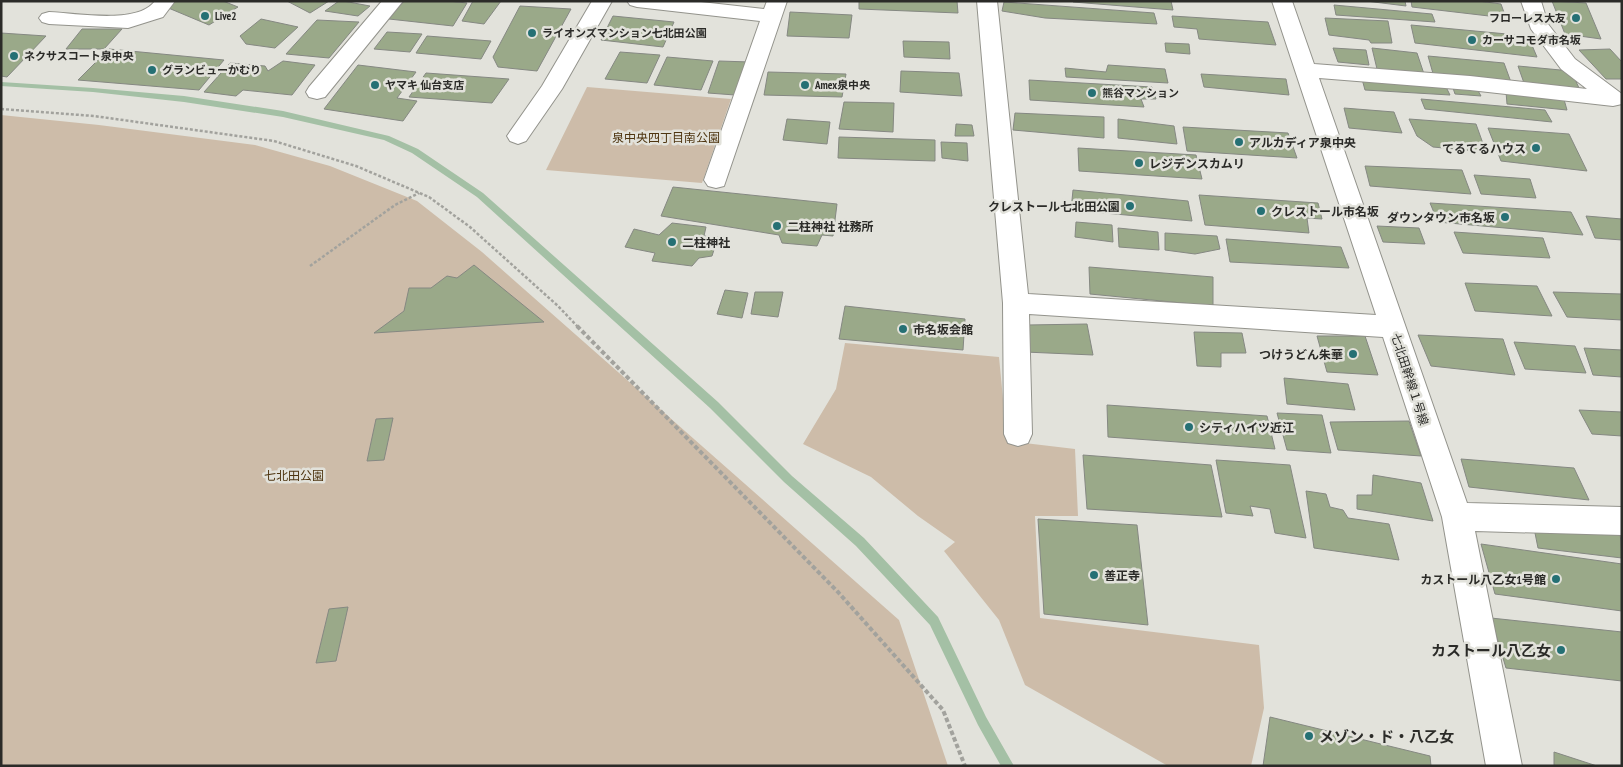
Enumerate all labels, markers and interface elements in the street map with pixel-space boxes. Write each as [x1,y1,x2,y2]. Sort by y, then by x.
place label: Live2 [215,9,236,23]
marker: Live2 [199,10,211,22]
place label: フローレス大友 [1489,11,1566,25]
marker: フローレス大友 [1570,12,1582,24]
place label: ライオンズマンション七北田公園 [542,26,707,40]
marker: ライオンズマンション七北田公園 [526,27,538,39]
place label: カーサコモダ市名坂 [1482,33,1581,47]
marker: カーサコモダ市名坂 [1466,34,1478,46]
place label: ネクサスコート泉中央 [24,49,134,63]
marker: ネクサスコート泉中央 [8,50,20,62]
place label: グランビューかむり [162,63,261,77]
marker: グランビューかむり [146,64,158,76]
place label: ヤマキ 仙台支店 [385,78,464,92]
place label: Amex泉中央 [814,78,870,92]
marker: ヤマキ 仙台支店 [369,79,381,91]
marker: Amex泉中央 [799,79,811,91]
place label: 熊谷マンション [1102,86,1179,100]
marker: 熊谷マンション [1086,87,1098,99]
park label: 泉中央四丁目南公園 [612,130,720,145]
place label: アルカディア泉中央 [1249,135,1356,150]
marker: アルカディア泉中央 [1233,136,1245,148]
place label: てるてるハウス [1442,141,1526,156]
marker: てるてるハウス [1530,142,1542,154]
place label: レジデンスカムリ [1149,156,1245,171]
marker: レジデンスカムリ [1133,157,1145,169]
place label: クレストール七北田公園 [988,199,1120,214]
marker: クレストール七北田公園 [1124,200,1136,212]
place label: クレストール市名坂 [1271,204,1379,219]
marker: クレストール市名坂 [1255,205,1267,217]
place label: ダウンタウン市名坂 [1387,210,1495,225]
marker: ダウンタウン市名坂 [1499,211,1511,223]
place label: 二柱神社 社務所 [787,219,873,234]
marker: 二柱神社 社務所 [771,220,783,232]
place label: 二柱神社 [682,235,730,250]
marker: 二柱神社 [666,236,678,248]
place label: 市名坂会館 [913,322,973,337]
marker: 市名坂会館 [897,323,909,335]
street label: 七北田幹線１号線 [1388,331,1432,427]
place label: つけうどん朱華 [1259,347,1343,362]
marker: つけうどん朱華 [1347,348,1359,360]
place label: シティハイツ近江 [1199,420,1294,435]
marker: シティハイツ近江 [1183,421,1195,433]
park label: 七北田公園 [264,468,324,483]
place label: 善正寺 [1104,568,1140,583]
marker: 善正寺 [1088,569,1100,581]
place label: カストール八乙女1号館 [1420,572,1546,587]
marker: カストール八乙女1号館 [1550,573,1562,585]
place label: カストール八乙女 [1431,641,1551,660]
marker: カストール八乙女 [1555,644,1567,656]
place label: メゾン・ド・八乙女 [1319,727,1454,746]
marker: メゾン・ド・八乙女 [1303,730,1315,742]

